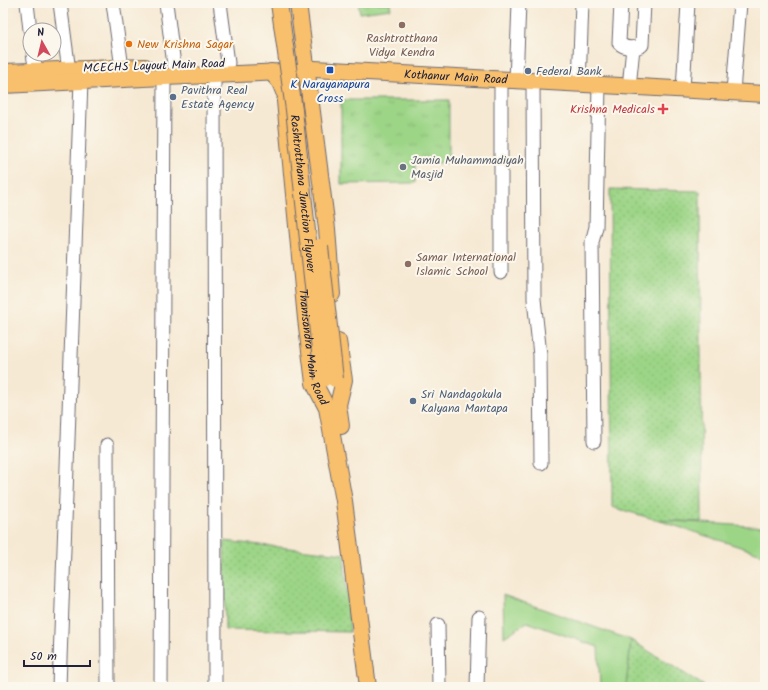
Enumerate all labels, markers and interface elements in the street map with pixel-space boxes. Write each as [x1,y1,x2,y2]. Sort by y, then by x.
marker: Rashtrotthana Vidya Kendra [397,20,407,30]
north arrow [22,22,62,62]
text: N [36,24,45,42]
place label: Rashtrotthana Vidya Kendra [366,29,438,62]
place label: New Krishna Sagar [137,35,234,54]
marker: New Krishna Sagar [124,39,134,49]
street label: MCECHS Layout Main Road [83,54,226,78]
place label: Federal Bank [536,62,602,81]
marker: K Narayanapura Cross [325,65,335,75]
street label: Kothanur Main Road [404,65,509,89]
marker: Federal Bank [523,66,533,76]
place label: K Narayanapura Cross [290,75,370,108]
place label: Pavithra Real Estate Agency [181,81,254,114]
marker: Pavithra Real Estate Agency [168,92,178,102]
place label: Krishna Medicals [570,100,655,119]
marker: Krishna Medicals [658,104,668,114]
street label: Rashtrotthana Junction Flyover [285,114,321,274]
place label: Jamia Muhammadiyah Masjid [411,151,524,184]
marker: Jamia Muhammadiyah Masjid [398,162,408,172]
place label: Samar International Islamic School [416,248,516,281]
marker: Samar International Islamic School [403,259,413,269]
street label: Thanisandra Main Road [294,288,334,409]
place label: Sri Nandagokula Kalyana Mantapa [421,385,508,418]
marker: Sri Nandagokula Kalyana Mantapa [408,396,418,406]
scale bar [24,642,90,668]
text: 50 m [30,647,57,666]

